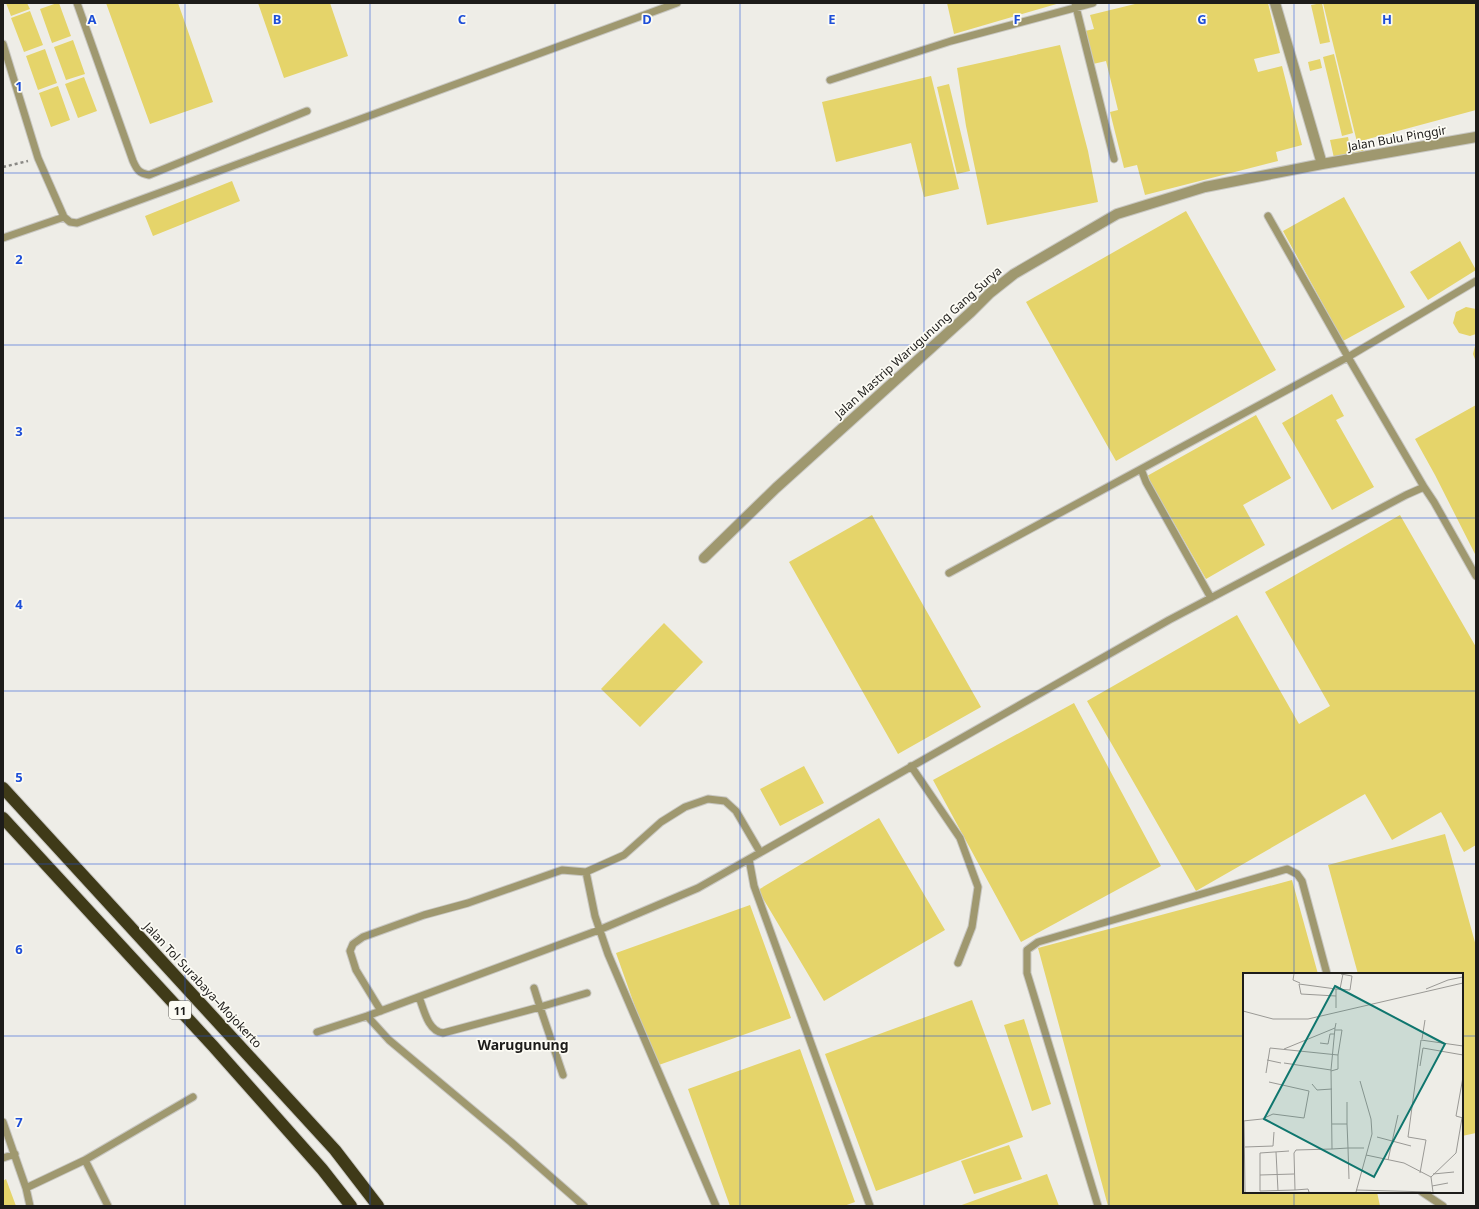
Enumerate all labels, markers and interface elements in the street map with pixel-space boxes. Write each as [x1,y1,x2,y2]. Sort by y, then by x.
text: A [88,10,97,28]
text: B [273,10,281,28]
text: C [458,10,466,28]
text: D [642,10,652,28]
text: E [828,10,836,28]
text: F [1013,10,1021,28]
text: G [1197,10,1207,28]
text: H [1382,10,1392,28]
text: 1 [15,77,23,95]
street label: Jalan Bulu Pinggir [1345,121,1448,155]
text: 2 [15,250,23,268]
street label: Jalan Mastrip Warugunung Gang Surya [830,262,1005,422]
text: 3 [15,422,23,440]
text: 4 [15,595,23,613]
text: 5 [15,768,23,786]
street label: Jalan Tol Surabaya–Mojokerto [139,918,266,1052]
text: 6 [15,940,23,958]
inset map [1243,973,1463,1193]
road number: 11 [169,1001,191,1019]
district label: Warugunung [477,1035,569,1054]
text: 7 [15,1113,23,1131]

